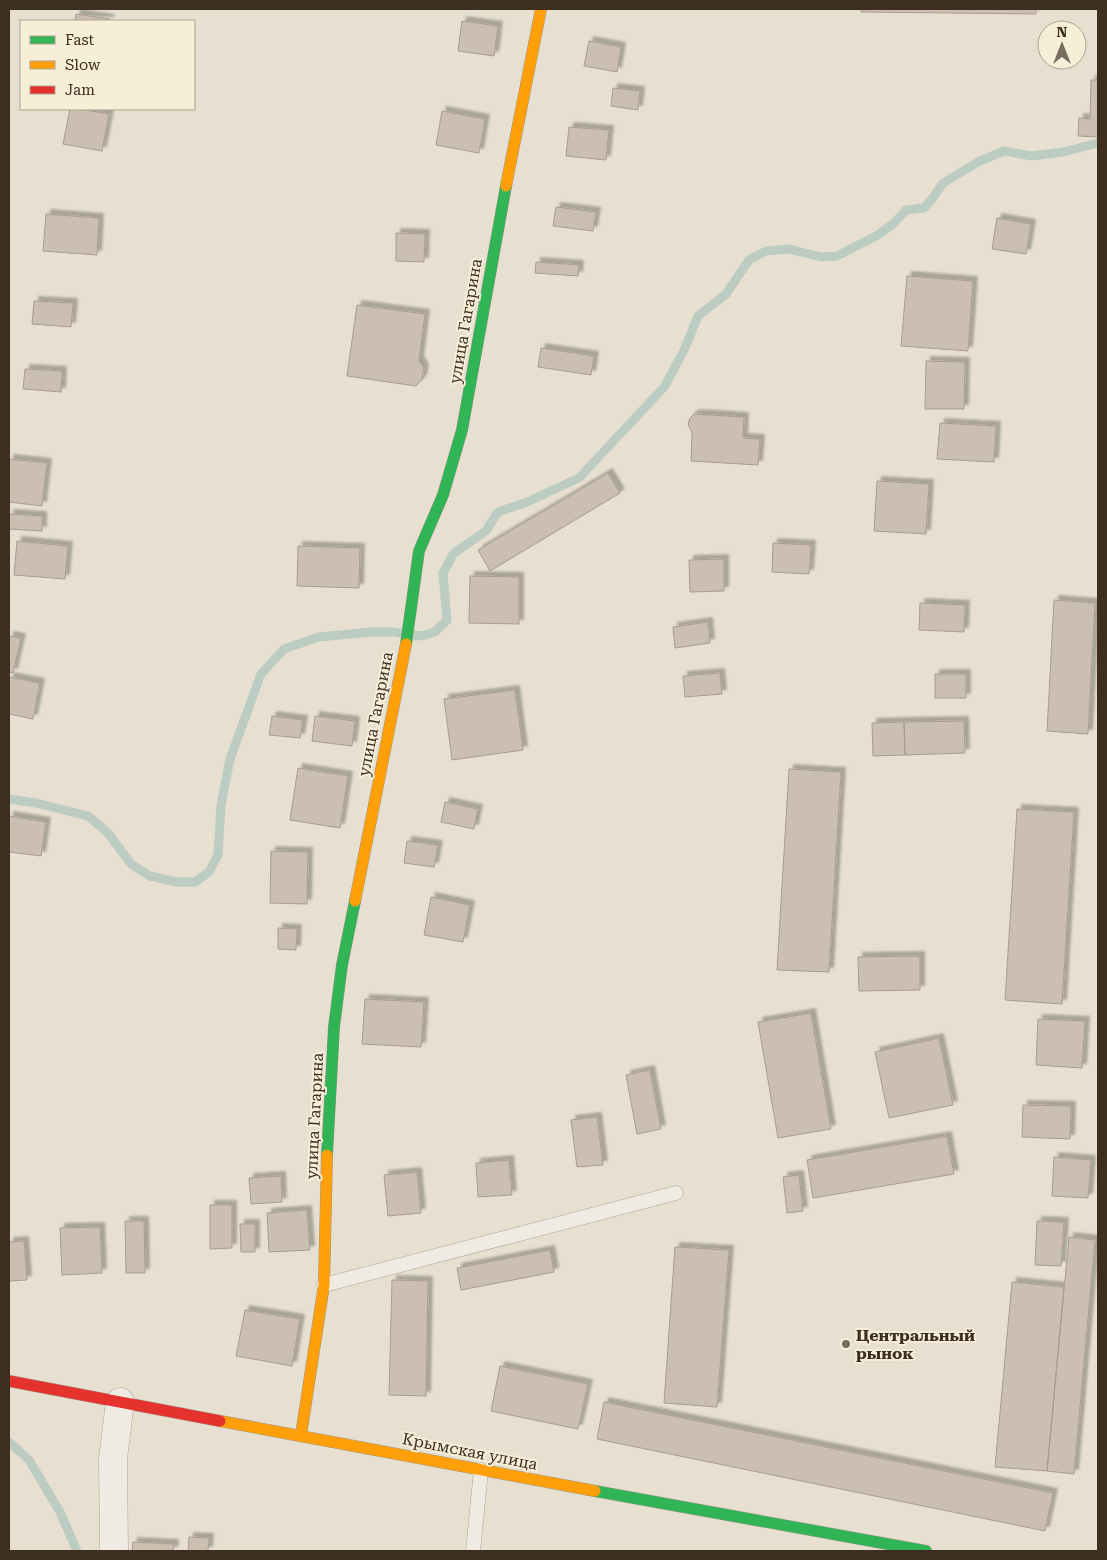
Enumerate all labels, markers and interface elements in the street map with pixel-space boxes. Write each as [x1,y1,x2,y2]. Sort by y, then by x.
legend [20,20,195,110]
north arrow [1037,20,1087,70]
text: N [1057,24,1068,40]
text: Fast [65,31,95,49]
text: Slow [65,56,101,74]
text: Jam [65,81,95,99]
street label: улица Гагарина [445,257,486,385]
street label: улица Гагарина [354,650,397,778]
street label: улица Гагарина [302,1052,327,1180]
place label: Центральный рынок [856,1326,975,1363]
marker: Центральный рынок [840,1338,852,1350]
street label: Крымская улица [401,1429,539,1474]

